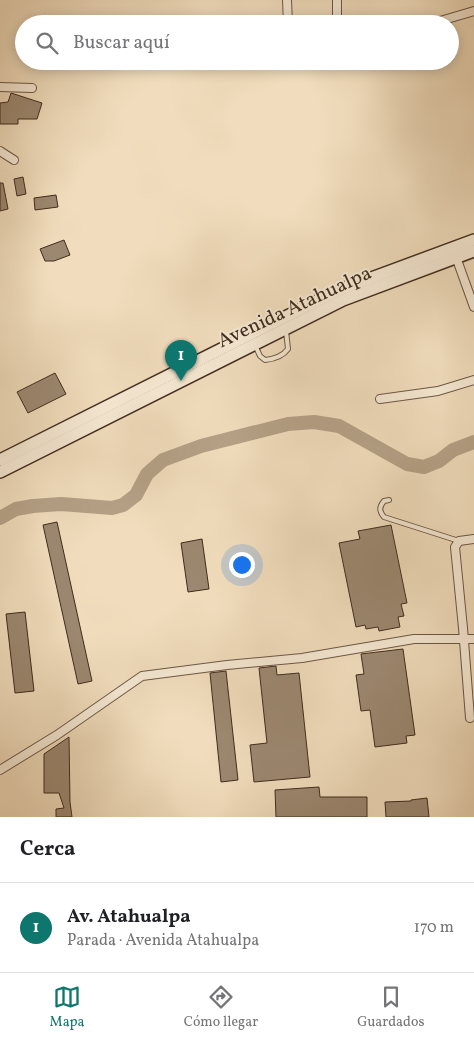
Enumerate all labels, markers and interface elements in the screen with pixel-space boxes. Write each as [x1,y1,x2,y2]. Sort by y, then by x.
search box [15,15,459,70]
icon: search [33,29,61,57]
text: Buscar aquí [73,30,170,56]
street label: Avenida Atahualpa [213,260,377,356]
pin: 1 [165,340,197,381]
your location [229,552,255,578]
text: Cerca [20,835,75,864]
text: Av. Atahualpa [67,904,191,930]
text: 1 [33,917,39,939]
text: 170 m [414,917,454,939]
text: Parada · Avenida Atahualpa [67,930,259,952]
tab: Mapa [50,983,85,1032]
tab: Cómo llegar [184,983,258,1032]
tab: Guardados [357,983,424,1032]

